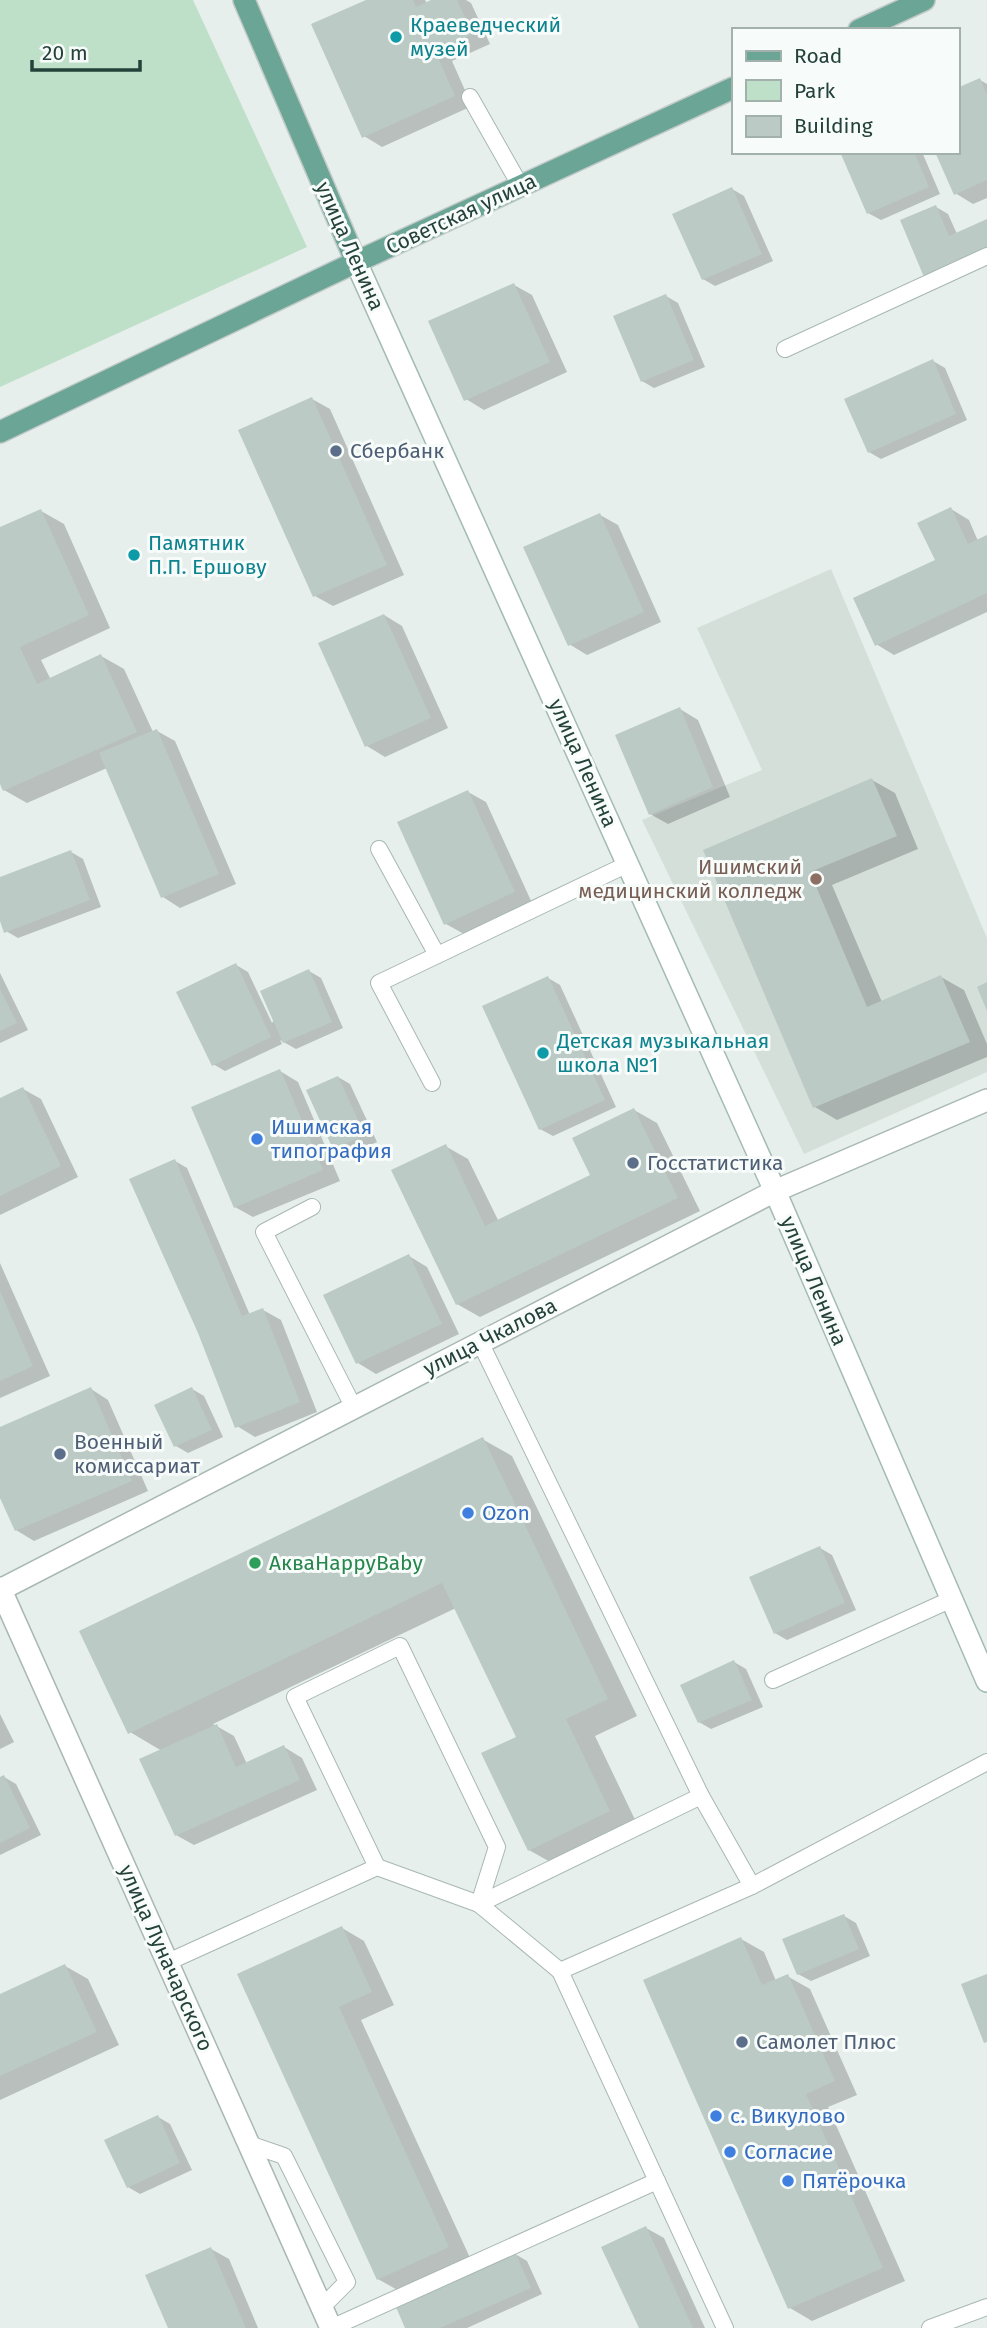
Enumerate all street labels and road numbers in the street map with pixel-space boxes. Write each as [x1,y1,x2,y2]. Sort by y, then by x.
street label: Советская улица [382,168,540,260]
street label: улица Ленина [310,178,390,314]
street label: улица Ленина [543,695,623,831]
street label: улица Ленина [775,1212,853,1350]
street label: улица Чкалова [419,1292,561,1382]
street label: улица Луначарского [113,1861,219,2055]

